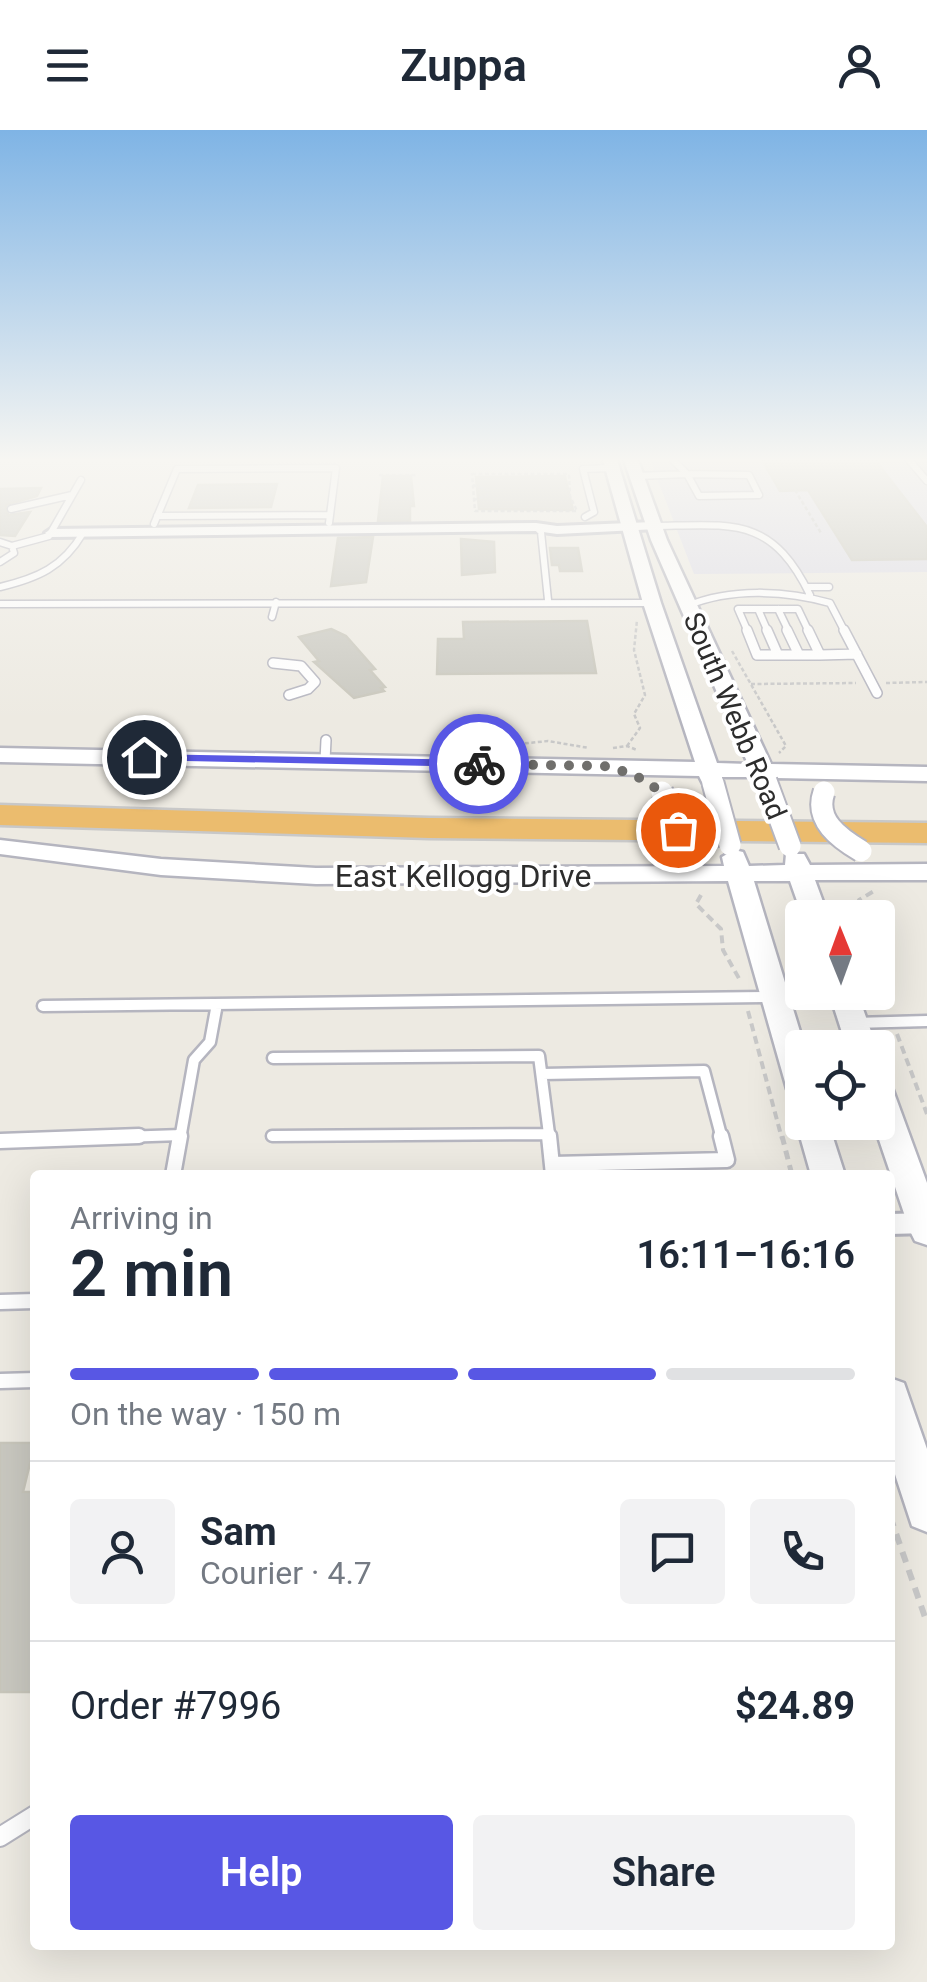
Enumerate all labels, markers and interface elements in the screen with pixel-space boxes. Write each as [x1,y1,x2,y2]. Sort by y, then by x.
icon: menu [40,38,95,93]
icon: person [832,38,887,93]
text: Zuppa [400,39,527,92]
street label: South Webb Road [677,608,793,824]
courier [429,714,529,814]
pin [102,715,187,800]
icon: home [117,730,172,785]
icon: bike [452,737,507,792]
pin [636,788,721,873]
icon: bag [651,803,706,858]
street label: East Kellogg Drive [335,857,591,895]
north arrow [785,900,895,1010]
map controls [785,900,895,1140]
button: locate [785,1030,895,1140]
text: Arriving in [70,1199,213,1237]
text: 16:11–16:16 [636,1233,855,1277]
text: 2 min [70,1236,233,1312]
text: On the way · 150 m [70,1395,341,1433]
button: person [70,1499,175,1604]
button: chat [620,1499,725,1604]
button: phone [750,1499,855,1604]
text: Sam [200,1510,277,1554]
text: Courier · 4.7 [200,1554,372,1592]
text: Order #7996 [70,1684,281,1728]
text: $24.89 [735,1684,855,1728]
button: Help [70,1815,453,1930]
button: Share [473,1815,855,1930]

